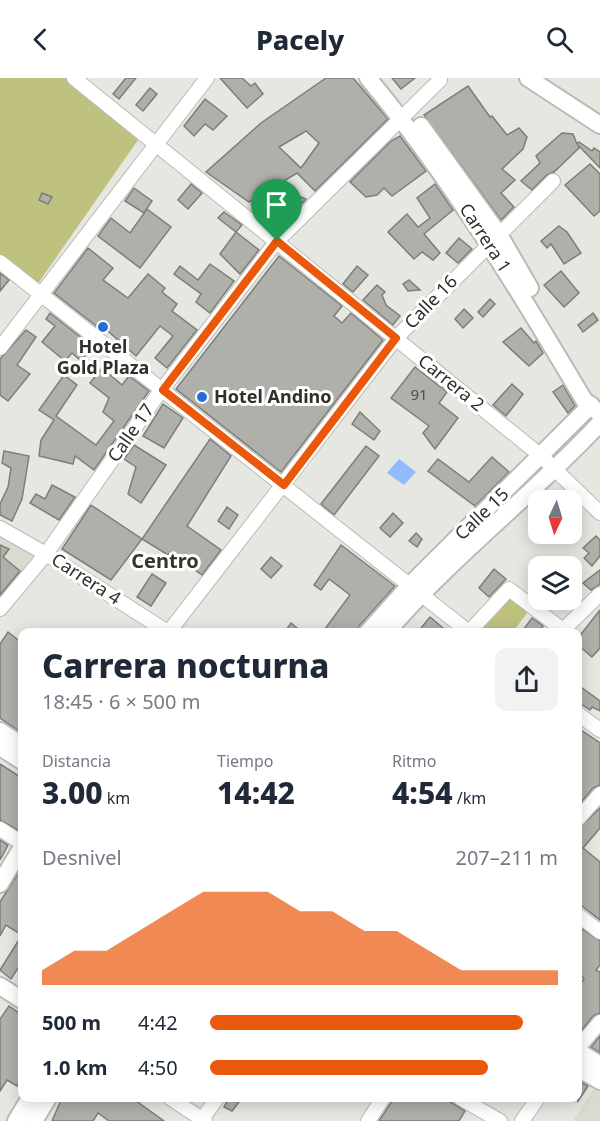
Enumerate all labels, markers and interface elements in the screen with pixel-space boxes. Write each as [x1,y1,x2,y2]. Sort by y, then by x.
text: Pacely [256,21,344,58]
icon: back [24,23,57,56]
icon: search [543,23,576,56]
pin [251,179,302,241]
icon: arrive [260,188,293,221]
street label: Carrera 1 [454,198,517,277]
street label: Calle 16 [399,269,462,333]
marker: Hotel Gold Plaza [96,320,110,334]
place label: Hotel Gold Plaza [57,334,149,379]
street label: Carrera 2 [414,348,490,416]
place label: Hotel Andino [214,384,332,408]
house number: 91 [410,384,428,404]
marker: Hotel Andino [195,390,209,404]
street label: Calle 17 [101,398,159,466]
street label: Calle 15 [449,482,513,545]
north arrow [528,490,582,544]
map controls [528,490,582,610]
street label: Carrera 4 [47,547,126,610]
district label: Centro [131,547,199,574]
button: layers [528,556,582,610]
text: Carrera nocturna [42,643,329,688]
button: share [495,648,558,711]
text: 18:45 · 6 × 500 m [42,688,200,715]
text: Distancia [42,750,111,772]
text: Tiempo [217,750,274,772]
text: Ritmo [392,750,437,772]
text: 3.00 [42,772,103,813]
text: 14:42 [217,772,295,813]
text: 4:54 [392,772,453,813]
text: km [103,787,130,809]
text: /km [453,787,486,809]
text: Desnivel [42,844,122,871]
text: 207–211 m [455,844,558,871]
text: 500 m [42,1009,101,1036]
text: 4:42 [138,1009,178,1036]
text: 1.0 km [42,1054,108,1081]
text: 4:50 [138,1054,178,1081]

